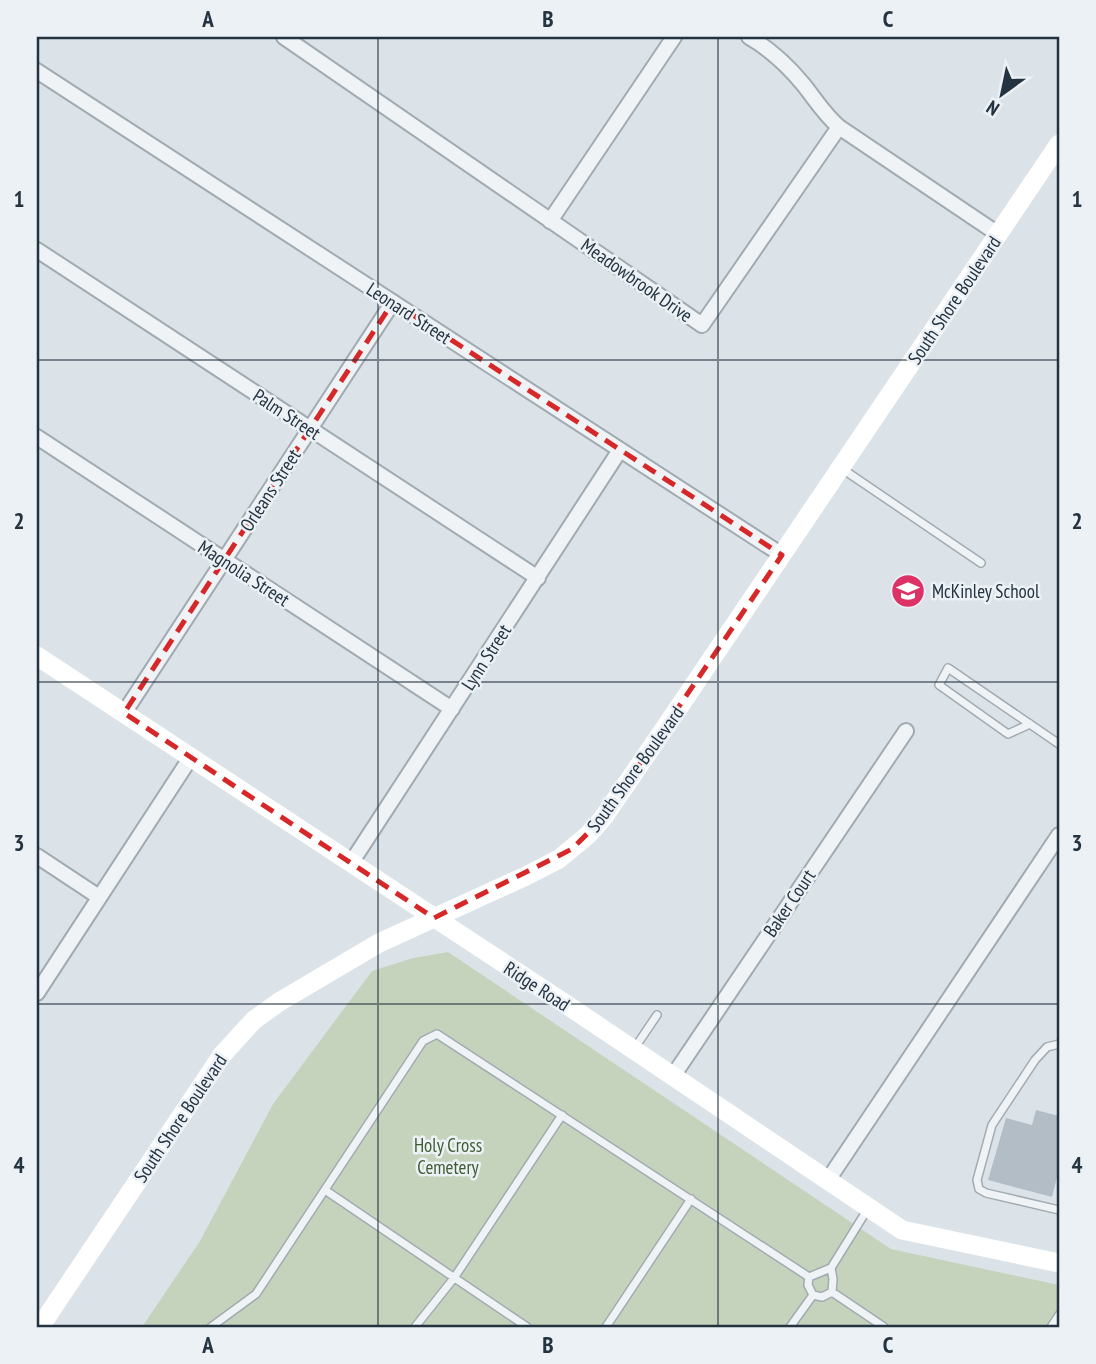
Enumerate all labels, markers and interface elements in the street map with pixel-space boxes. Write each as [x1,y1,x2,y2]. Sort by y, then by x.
text: A [201,4,214,33]
text: B [542,4,554,33]
text: C [883,4,894,33]
north arrow [967,60,1036,130]
text: N [982,95,1004,121]
text: 1 [14,184,25,213]
text: 1 [1072,184,1083,213]
street label: South Shore Boulevard [902,231,1006,369]
street label: Meadowbrook Drive [577,233,697,327]
street label: Leonard Street [362,277,456,350]
street label: Palm Street [249,383,326,445]
street label: Orleans Street [234,444,306,536]
text: 2 [14,506,25,535]
text: 2 [1072,506,1083,535]
street label: Magnolia Street [194,535,295,612]
school or university icon: McKinley School [889,572,927,610]
place label: McKinley School [932,579,1040,603]
street label: Lynn Street [456,619,517,694]
street label: South Shore Boulevard [581,701,689,837]
text: 3 [14,828,25,857]
text: 3 [1072,828,1083,857]
street label: Baker Court [758,864,821,941]
street label: Ridge Road [499,956,575,1016]
street label: South Shore Boulevard [128,1049,232,1187]
park label: Holy Cross Cemetery [414,1133,482,1179]
text: 4 [14,1150,25,1179]
text: 4 [1072,1150,1083,1179]
text: A [201,1330,214,1359]
text: B [542,1330,554,1359]
text: C [883,1330,894,1359]

